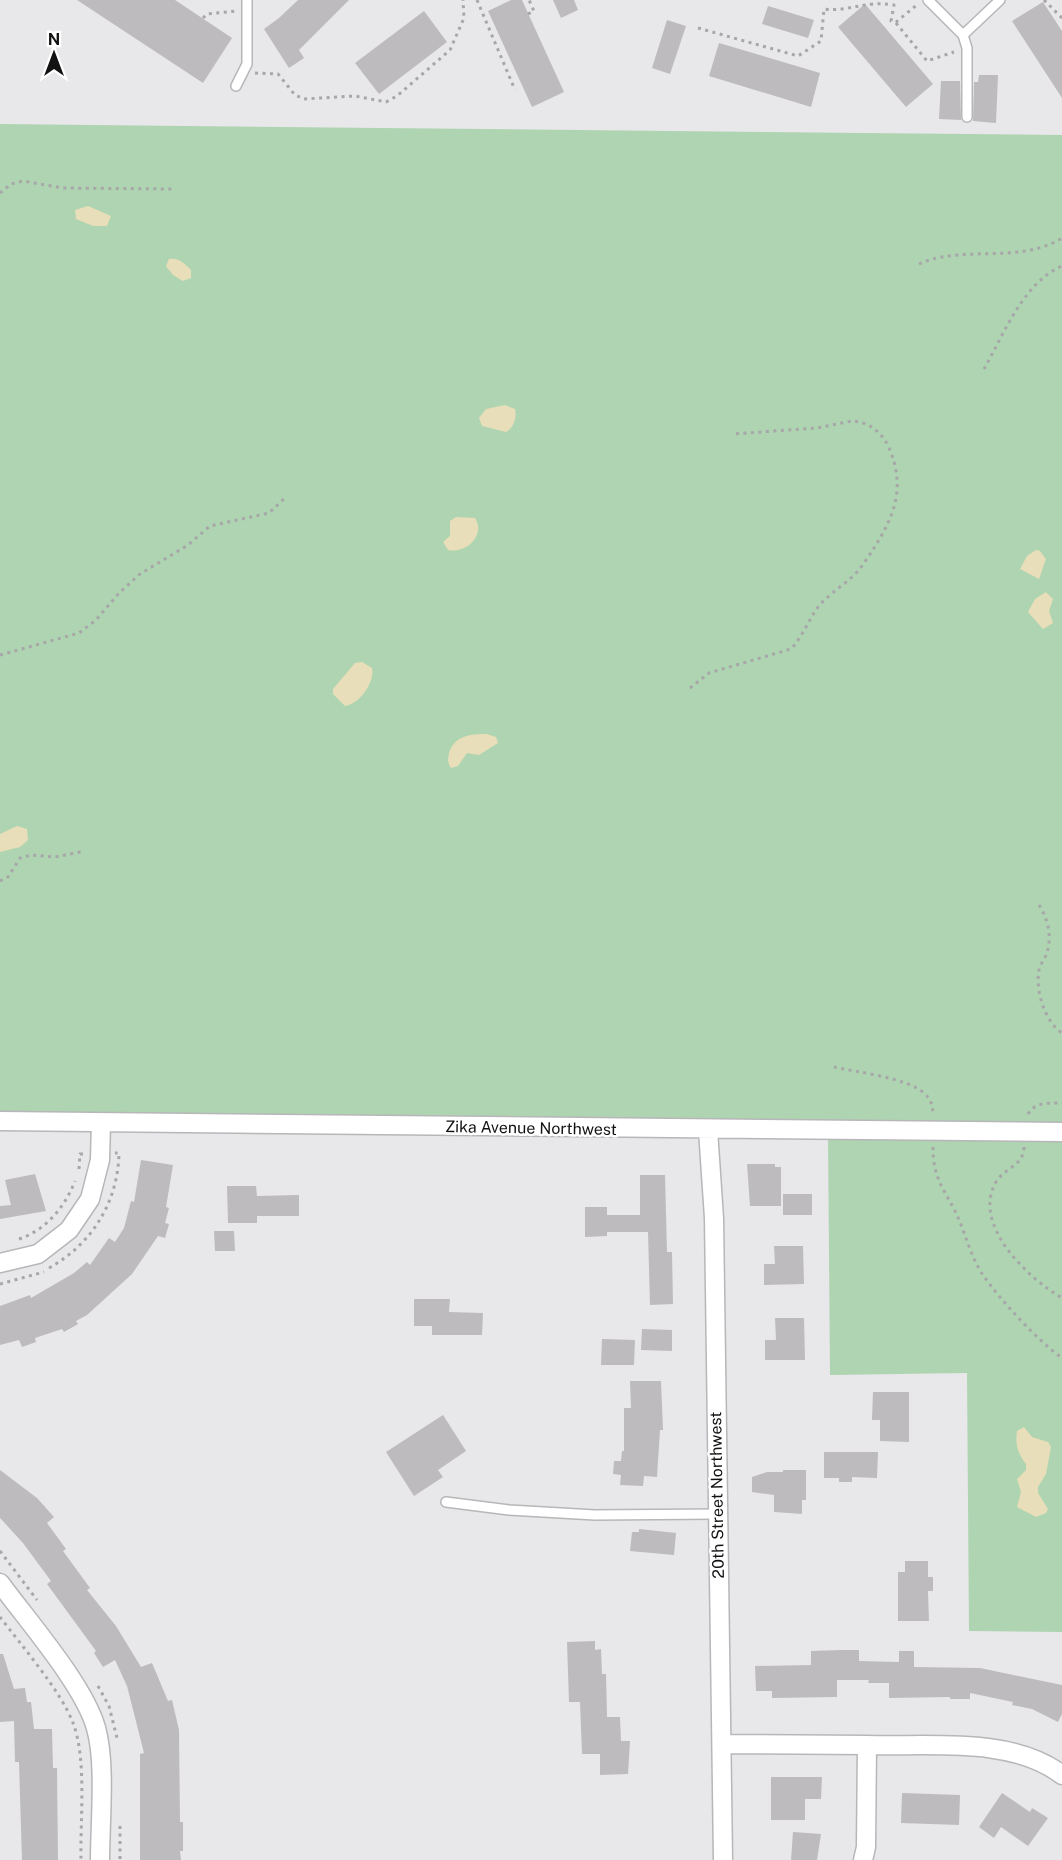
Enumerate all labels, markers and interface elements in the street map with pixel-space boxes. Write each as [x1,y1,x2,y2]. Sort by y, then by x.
north arrow [24,24,84,84]
text: N [48,30,60,49]
street label: Zika Avenue Northwest [445,1117,617,1139]
street label: 20th Street Northwest [706,1411,728,1579]

